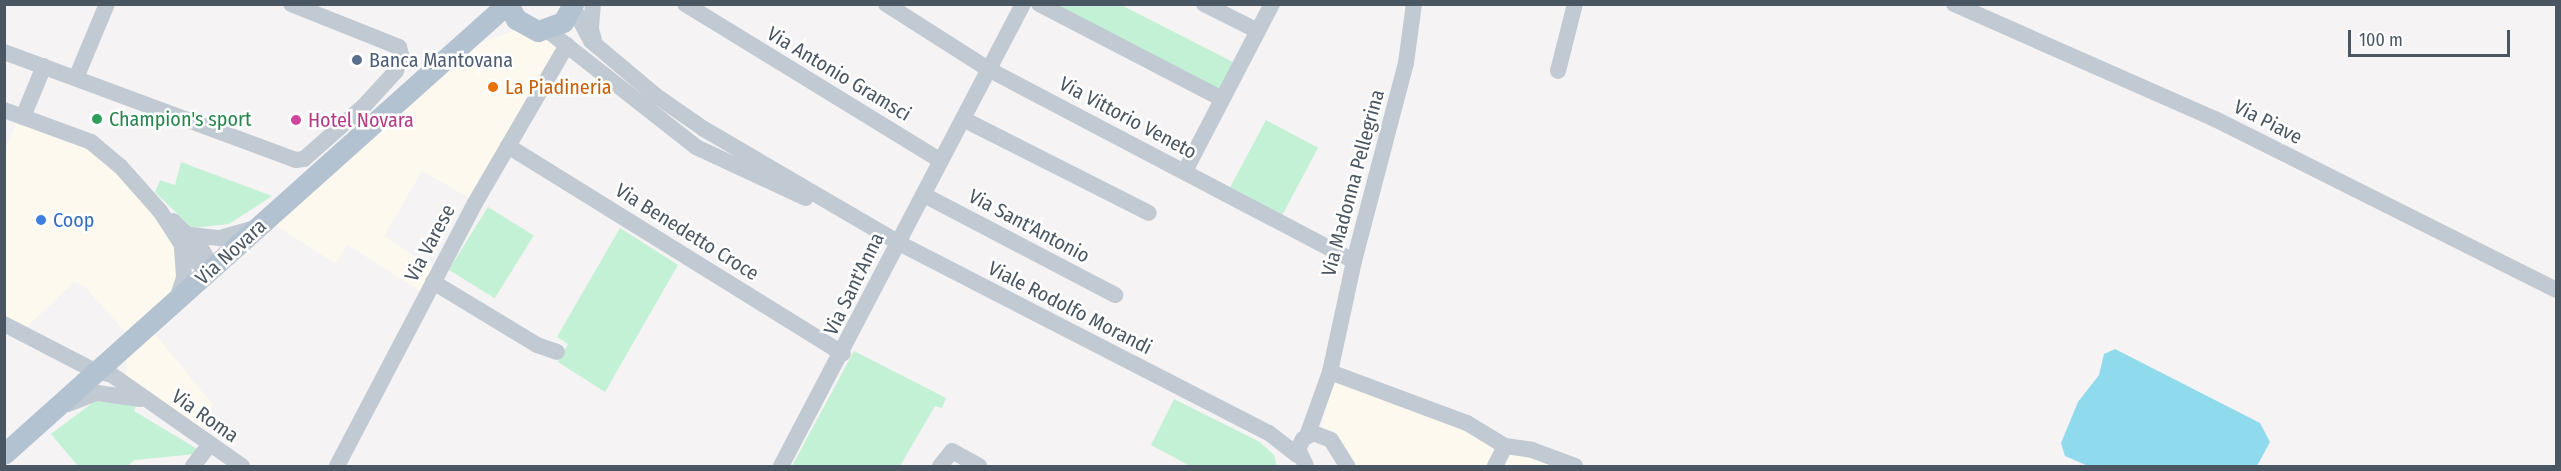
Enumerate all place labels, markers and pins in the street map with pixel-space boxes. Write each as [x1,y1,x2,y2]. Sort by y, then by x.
place label: Banca Mantovana [369,48,513,72]
marker: Banca Mantovana [350,53,364,67]
place label: La Piadineria [505,75,612,99]
marker: La Piadineria [486,80,500,94]
place label: Champion's sport [109,107,252,131]
place label: Hotel Novara [308,108,414,132]
marker: Champion's sport [90,112,104,126]
marker: Hotel Novara [289,113,303,127]
place label: Coop [53,208,94,232]
marker: Coop [34,213,48,227]

